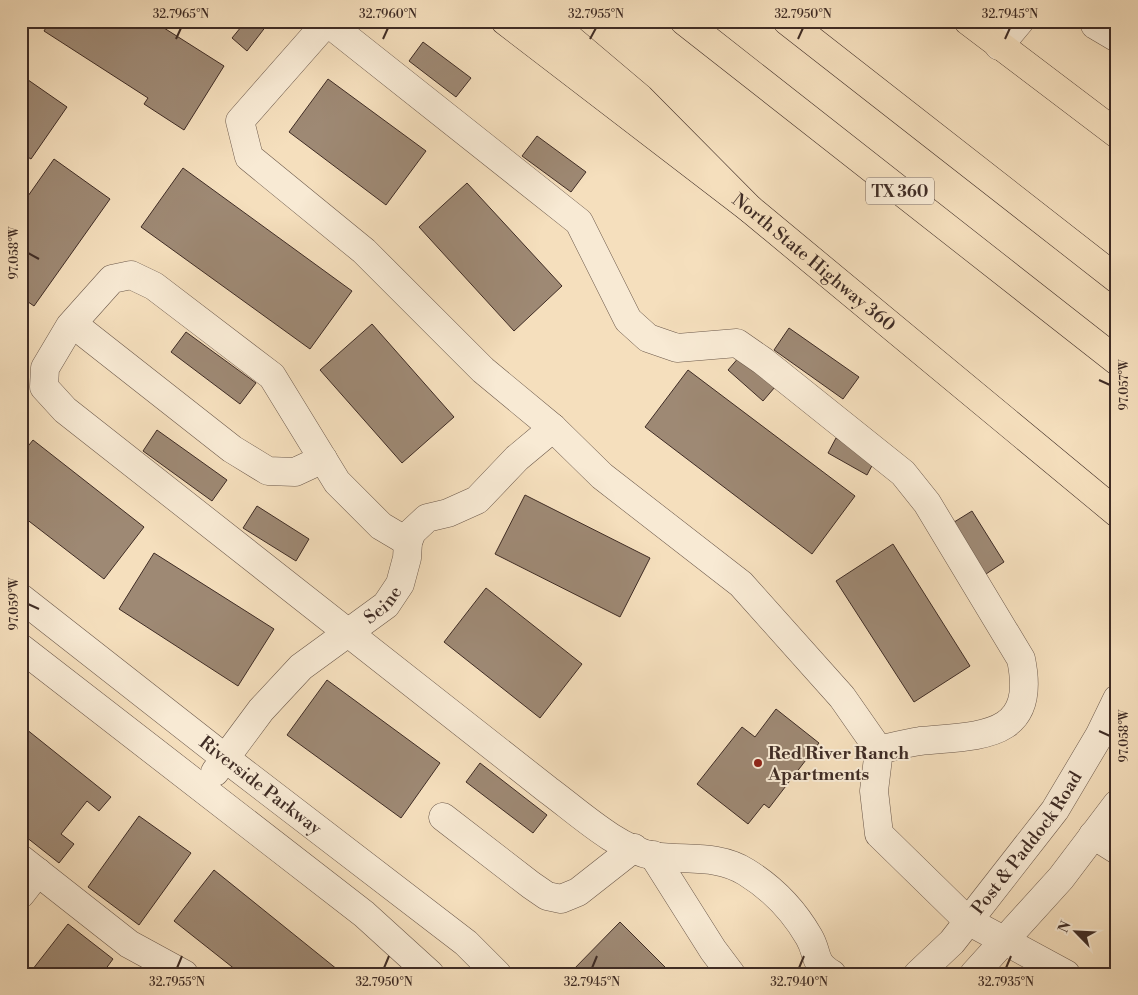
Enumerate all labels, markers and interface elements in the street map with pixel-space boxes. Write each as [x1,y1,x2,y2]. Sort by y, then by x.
text: 32.7965°N [153,7,209,22]
text: 32.7960°N [359,7,417,22]
text: 32.7955°N [568,7,624,22]
text: 32.7950°N [774,7,832,22]
text: 32.7945°N [982,7,1038,22]
road number: TX 360 [866,178,934,205]
street label: North State Highway 360 [727,189,900,337]
text: 97.058°W [7,225,22,279]
text: 97.057°W [1117,358,1132,411]
text: 97.059°W [7,576,22,630]
street label: Seine [360,582,407,629]
text: 97.058°W [1117,708,1132,762]
street label: Riverside Parkway [194,731,326,840]
place label: Red River Ranch Apartments [767,742,909,786]
marker: Red River Ranch Apartments [752,757,764,769]
street label: Post & Paddock Road [967,767,1088,919]
north arrow [1050,908,1100,958]
text: N [1055,918,1076,936]
text: 32.7955°N [149,975,205,990]
text: 32.7950°N [355,975,413,990]
text: 32.7945°N [564,975,620,990]
text: 32.7940°N [770,975,828,990]
text: 32.7935°N [978,975,1034,990]

